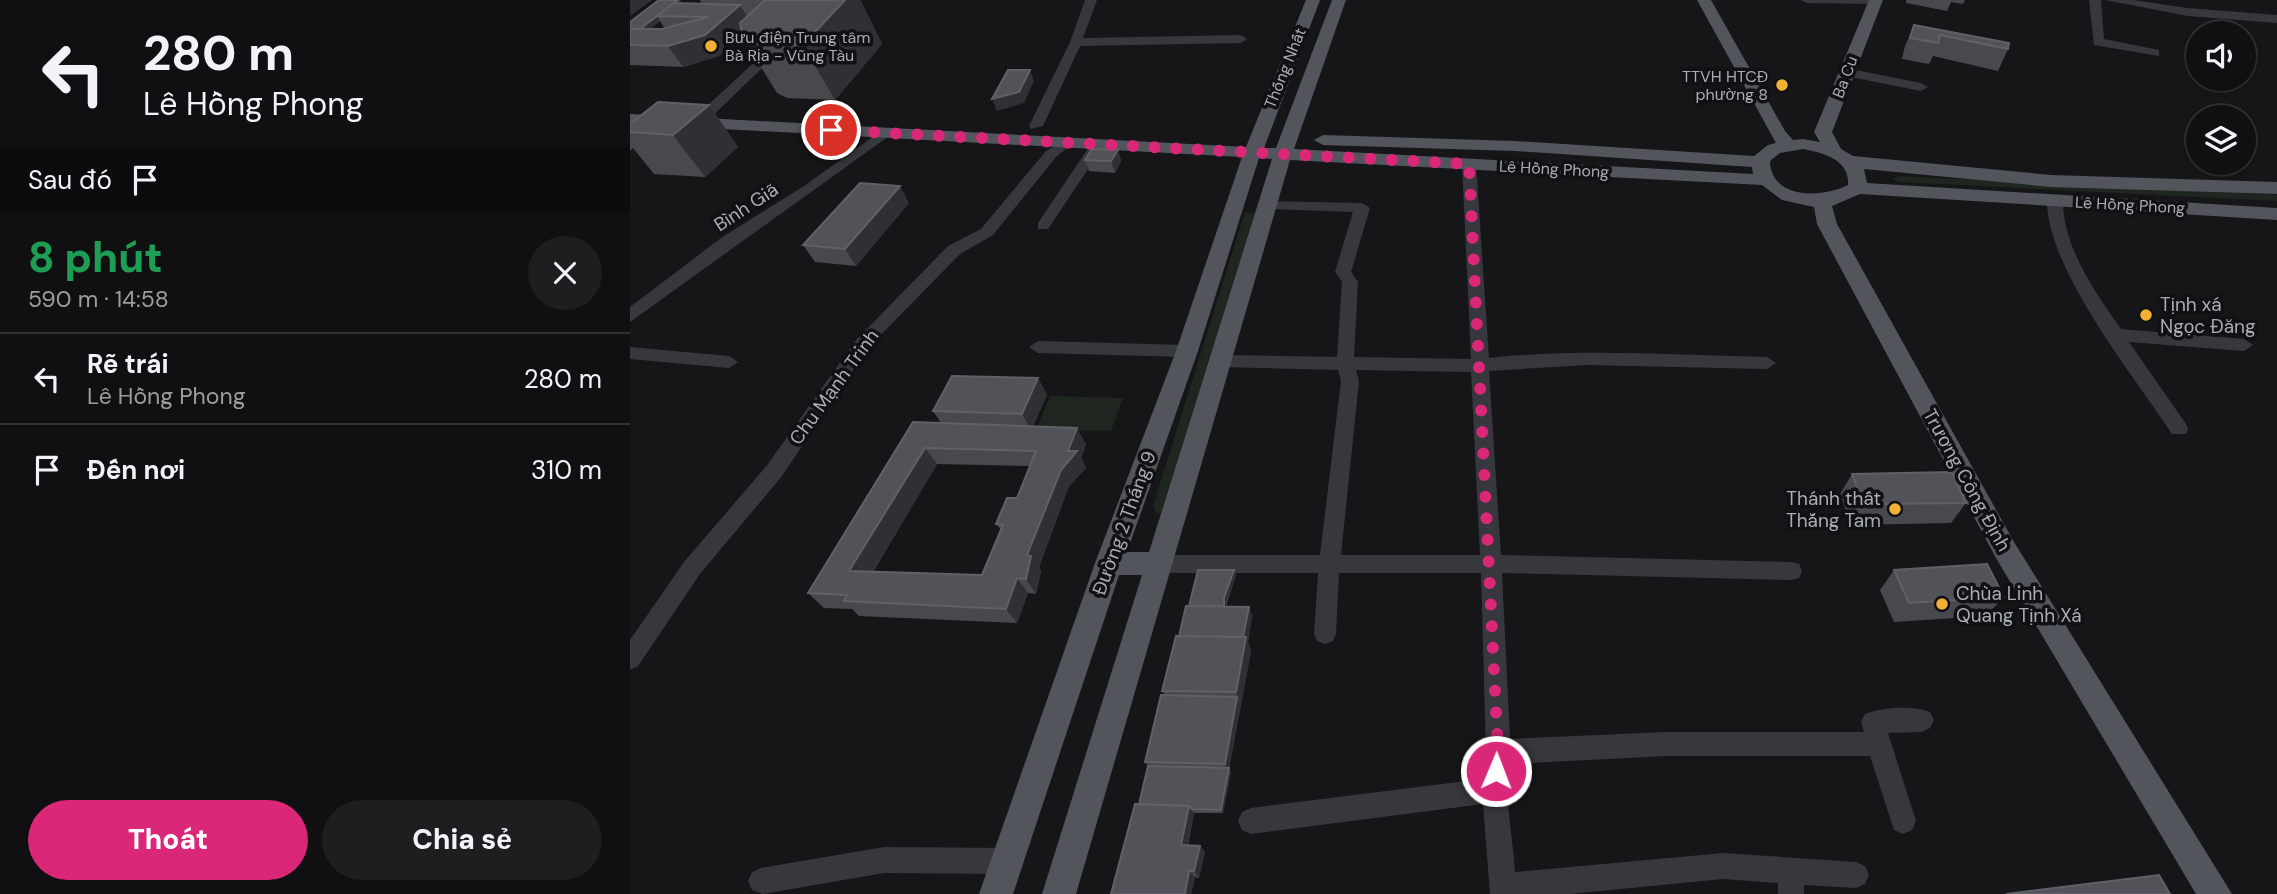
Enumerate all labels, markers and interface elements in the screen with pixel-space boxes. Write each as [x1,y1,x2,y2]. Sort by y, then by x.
text: 280 m [143,21,294,85]
map controls [2186,21,2256,175]
button: sound [2186,21,2256,91]
street label: Thống Nhất [1259,25,1311,111]
place label: Bưu điện Trung tâm Bà Rịa - Vũng Tàu [725,27,871,66]
icon: left [28,28,119,119]
marker: Bưu điện Trung tâm Bà Rịa - Vũng Tàu [703,38,719,54]
street label: Ba Cu [1827,53,1863,101]
place label: TTVH HTCĐ phường 8 [1682,66,1768,105]
marker: TTVH HTCĐ phường 8 [1774,77,1790,93]
text: Lê Hồng Phong [143,83,364,125]
pin [801,100,861,160]
button: layers [2186,105,2256,175]
icon: arrive [812,111,850,149]
street label: Lê Hồng Phong [1498,156,1610,182]
icon: arrive [126,161,164,199]
text: Sau đó [28,163,112,197]
street label: Bình Giã [709,177,783,237]
street label: Lê Hồng Phong [2074,192,2186,218]
text: 8 phút [28,230,163,285]
button: close [528,236,602,310]
text: 590 m · 14:58 [28,284,169,314]
place label: Tịnh xá Ngọc Đăng [2160,292,2256,339]
marker: Tịnh xá Ngọc Đăng [2138,307,2154,323]
street label: Chu Mạnh Trinh [784,324,884,450]
text: Rẽ trái [87,347,169,381]
icon: left [28,360,66,398]
text: 280 m [524,362,602,396]
text: Lê Hồng Phong [87,381,246,411]
street label: Trương Công Định [1917,404,2017,556]
street label: Đường 2 Tháng 9 [1086,447,1162,599]
icon: arrive [28,451,66,489]
text: Đến nơi [87,453,185,487]
text: 310 m [531,453,602,487]
place label: Thánh thất Thắng Tam [1786,486,1881,533]
marker: Thánh thất Thắng Tam [1887,501,1903,517]
place label: Chùa Linh Quang Tịnh Xá [1956,581,2082,628]
marker: Chùa Linh Quang Tịnh Xá [1934,596,1950,612]
position arrow [1459,734,1533,808]
button: Thoát [28,800,308,880]
button: Chia sẻ [322,800,602,880]

